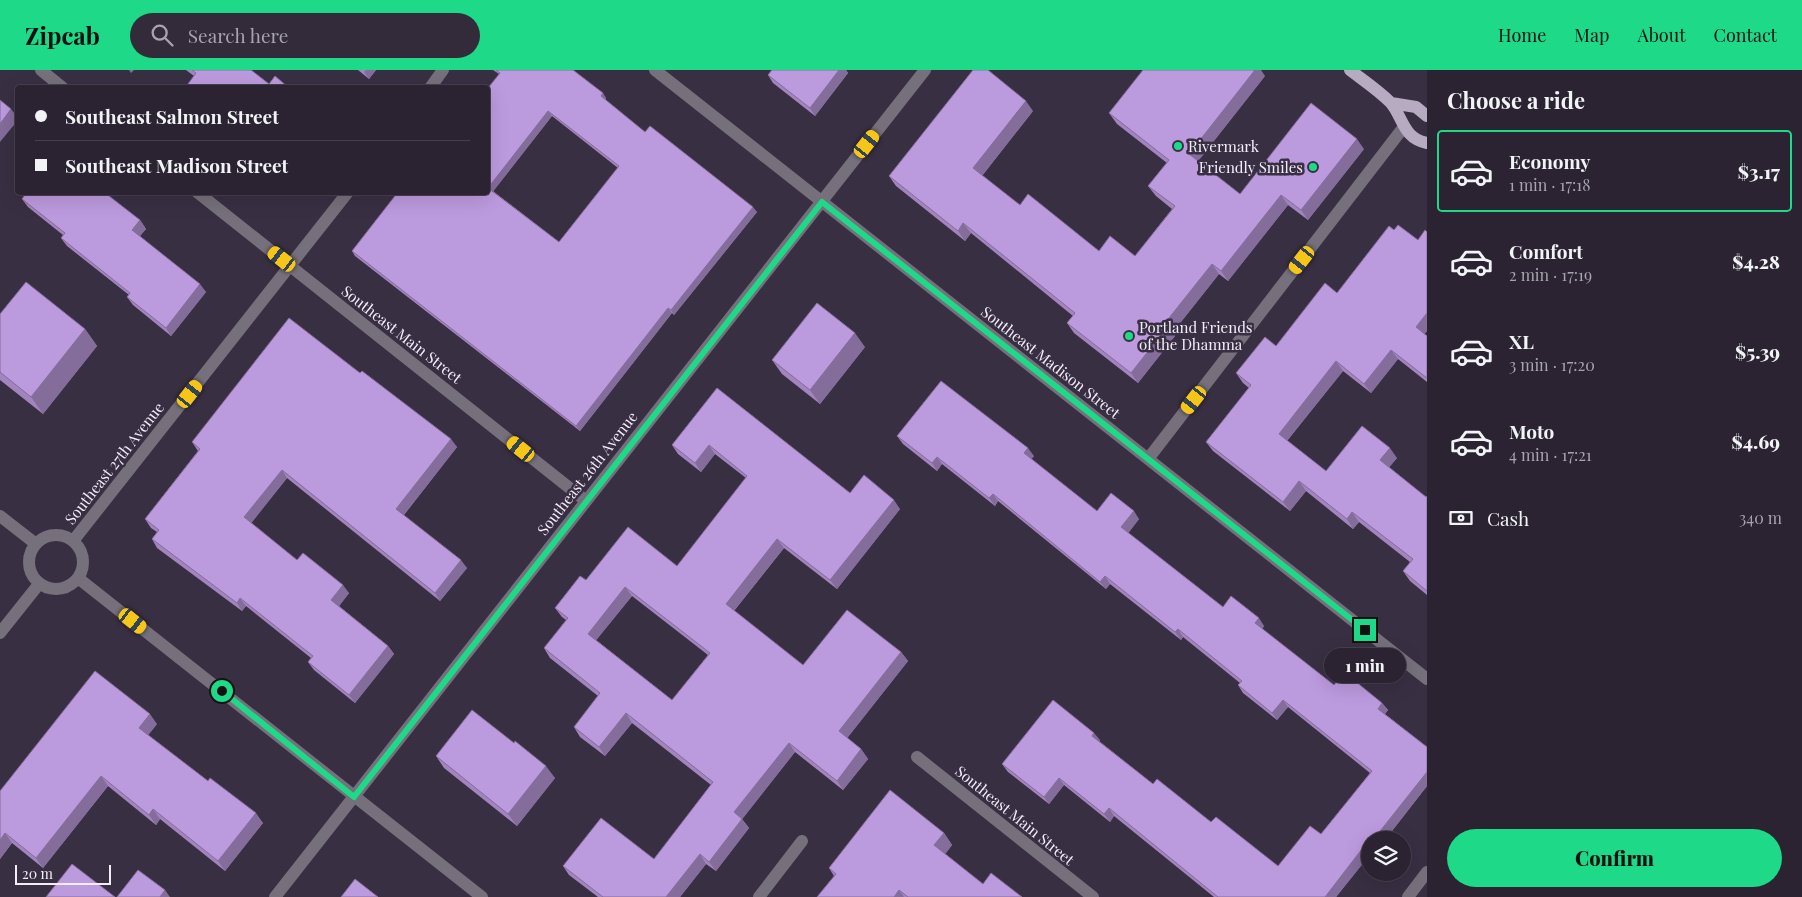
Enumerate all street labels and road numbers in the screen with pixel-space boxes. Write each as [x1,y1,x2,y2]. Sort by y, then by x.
street label: Southeast Main Street [338,281,467,388]
street label: Southeast Madison Street [977,301,1125,423]
street label: Southeast 27th Avenue [60,398,168,528]
street label: Southeast 26th Avenue [532,407,642,539]
street label: Southeast Main Street [951,761,1079,870]

